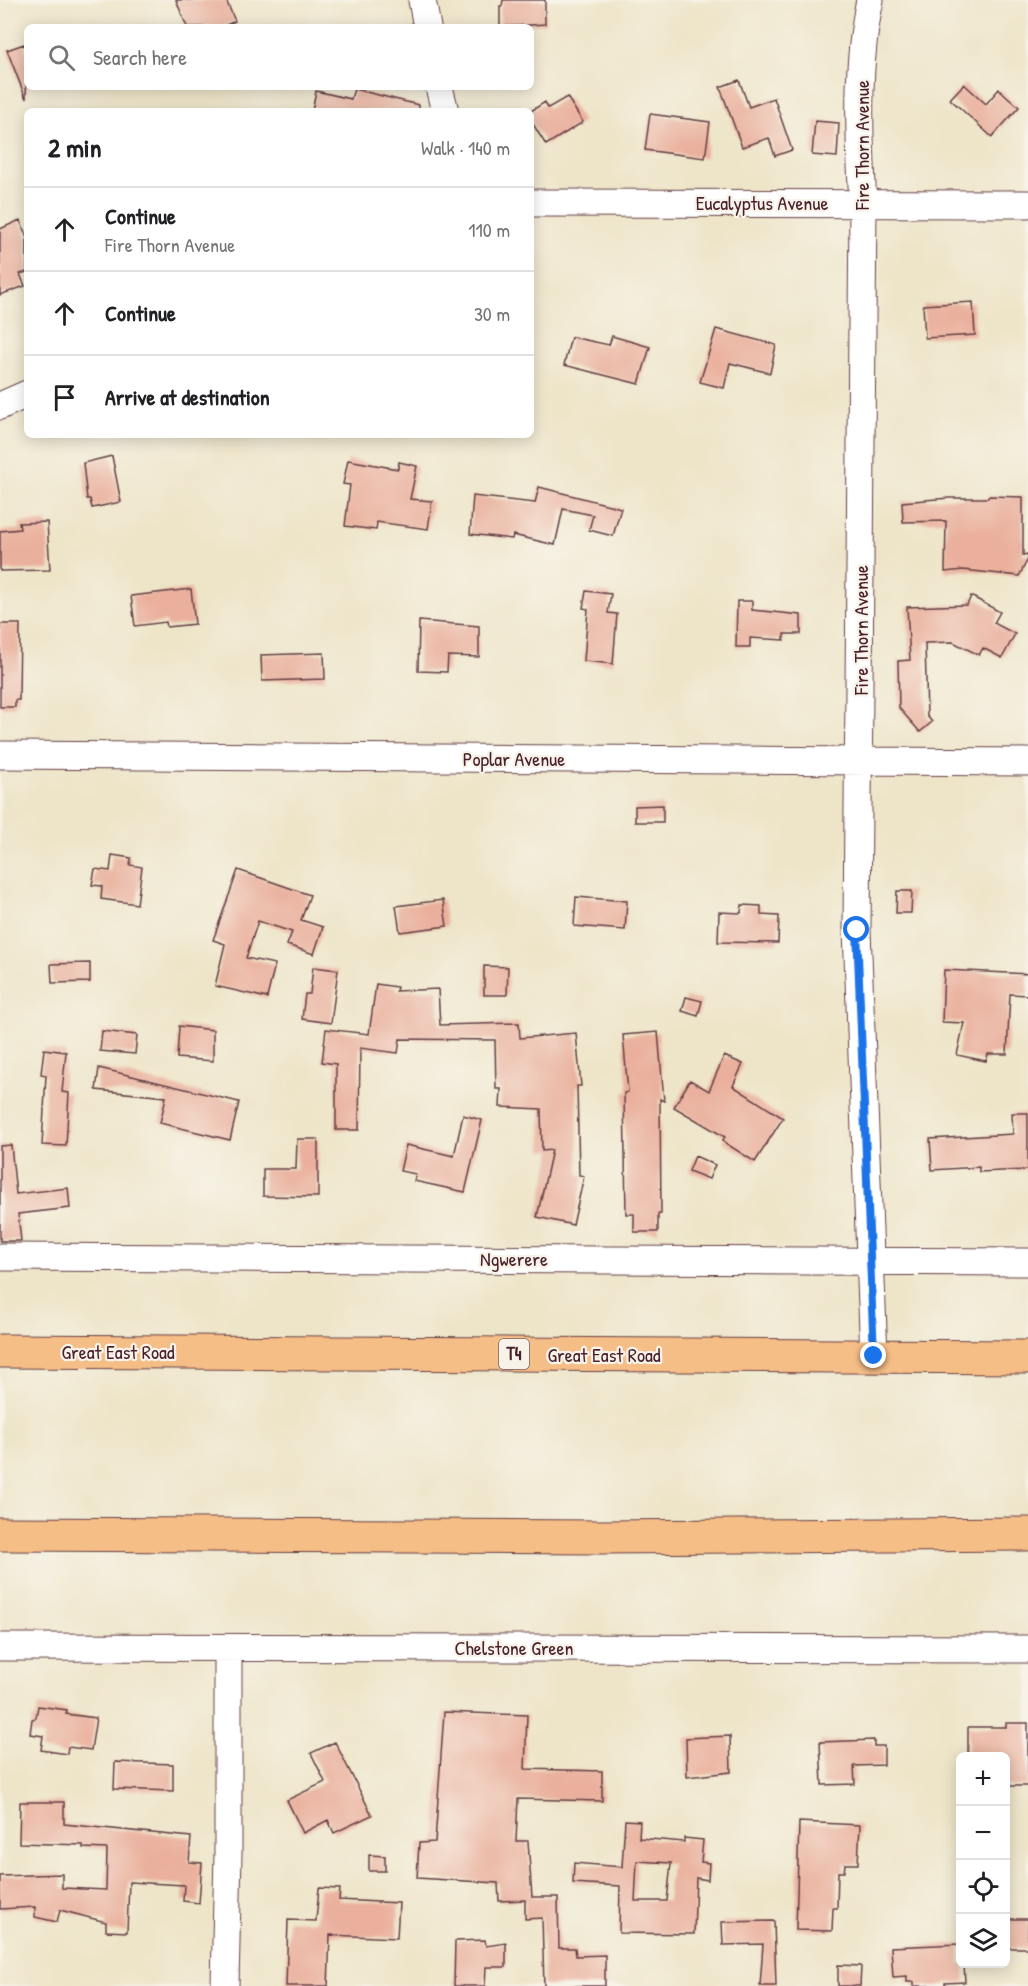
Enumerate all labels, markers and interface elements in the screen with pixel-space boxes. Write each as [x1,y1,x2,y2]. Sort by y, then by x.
search box [24,24,534,90]
icon: search [45,41,78,74]
text: Search here [93,42,187,72]
street label: Fire Thorn Avenue [848,80,875,211]
text: 2 min [48,130,101,165]
text: Walk · 140 m [421,134,510,161]
street label: Eucalyptus Avenue [696,189,828,216]
text: Continue [105,201,176,231]
icon: ahead [48,213,81,246]
text: 110 m [468,216,510,243]
text: Fire Thorn Avenue [105,231,235,258]
icon: ahead [48,297,81,330]
text: Continue [105,298,176,328]
text: 30 m [474,300,510,327]
icon: arrive [48,381,81,414]
text: Arrive at destination [105,382,270,412]
street label: Fire Thorn Avenue [847,565,874,696]
street label: Poplar Avenue [463,745,565,772]
route start [843,916,869,942]
street label: Ngwerere [480,1245,548,1272]
street label: Great East Road [61,1338,175,1365]
road number: T4 [499,1339,529,1369]
street label: Great East Road [547,1341,661,1368]
route end [860,1342,886,1368]
street label: Chelstone Green [454,1634,574,1661]
map controls [956,1752,1010,1968]
button: + [956,1752,1010,1806]
button: − [956,1806,1010,1860]
button: locate [956,1860,1010,1914]
button: layers [956,1914,1010,1968]

